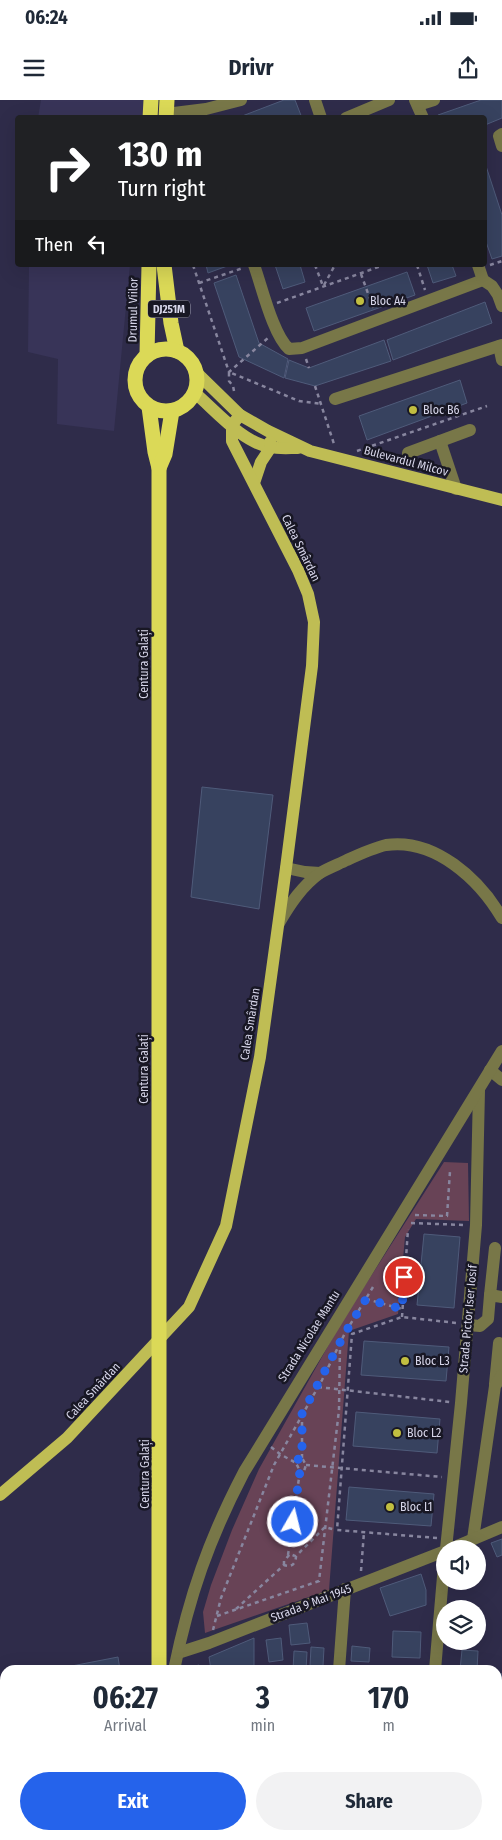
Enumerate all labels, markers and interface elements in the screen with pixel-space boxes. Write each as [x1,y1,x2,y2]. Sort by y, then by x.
text: 06:24 [25,6,68,29]
icon: menu [20,54,48,82]
text: Drivr [228,54,274,81]
icon: share [454,54,482,82]
text: 130 m [118,133,202,175]
icon: right [35,135,100,200]
text: Turn right [118,175,206,202]
icon: left [83,230,111,258]
text: Then [35,233,73,256]
street label: Drumul Viilor [125,277,141,342]
place label: Bloc A4 [370,294,406,308]
marker: Bloc A4 [354,295,366,307]
road number: DJ251M [148,300,190,318]
place label: Bloc B6 [423,403,460,417]
marker: Bloc B6 [407,404,419,416]
street label: Bulevardul Milcov [362,443,450,479]
street label: Calea Smârdan [279,512,323,584]
street label: Centura Galați [137,629,152,699]
street label: Calea Smârdan [237,987,263,1061]
street label: Centura Galați [137,1034,152,1104]
pin [383,1256,425,1298]
icon: arrive [390,1263,418,1291]
street label: Strada Pictor Iser Iosif [456,1263,480,1374]
street label: Strada Nicolae Mantu [275,1288,343,1384]
place label: Bloc L3 [415,1354,450,1368]
marker: Bloc L3 [399,1355,411,1367]
street label: Calea Smârdan [63,1360,123,1422]
place label: Bloc L2 [407,1426,441,1440]
marker: Bloc L2 [391,1427,403,1439]
street label: Centura Galați [138,1439,153,1509]
position arrow [266,1495,318,1547]
place label: Bloc L1 [400,1500,433,1514]
marker: Bloc L1 [384,1501,396,1513]
map controls [436,1540,486,1650]
button: sound [436,1540,486,1590]
street label: Strada 9 Mai 1945 [269,1581,354,1625]
button: layers [436,1600,486,1650]
text: 06:27 [93,1680,158,1716]
text: 3 [256,1680,270,1716]
text: 170 [368,1680,409,1716]
text: Arrival [104,1716,146,1735]
text: min [251,1716,275,1735]
text: m [382,1716,395,1735]
button: Exit [20,1772,246,1830]
button: Share [256,1772,482,1830]

